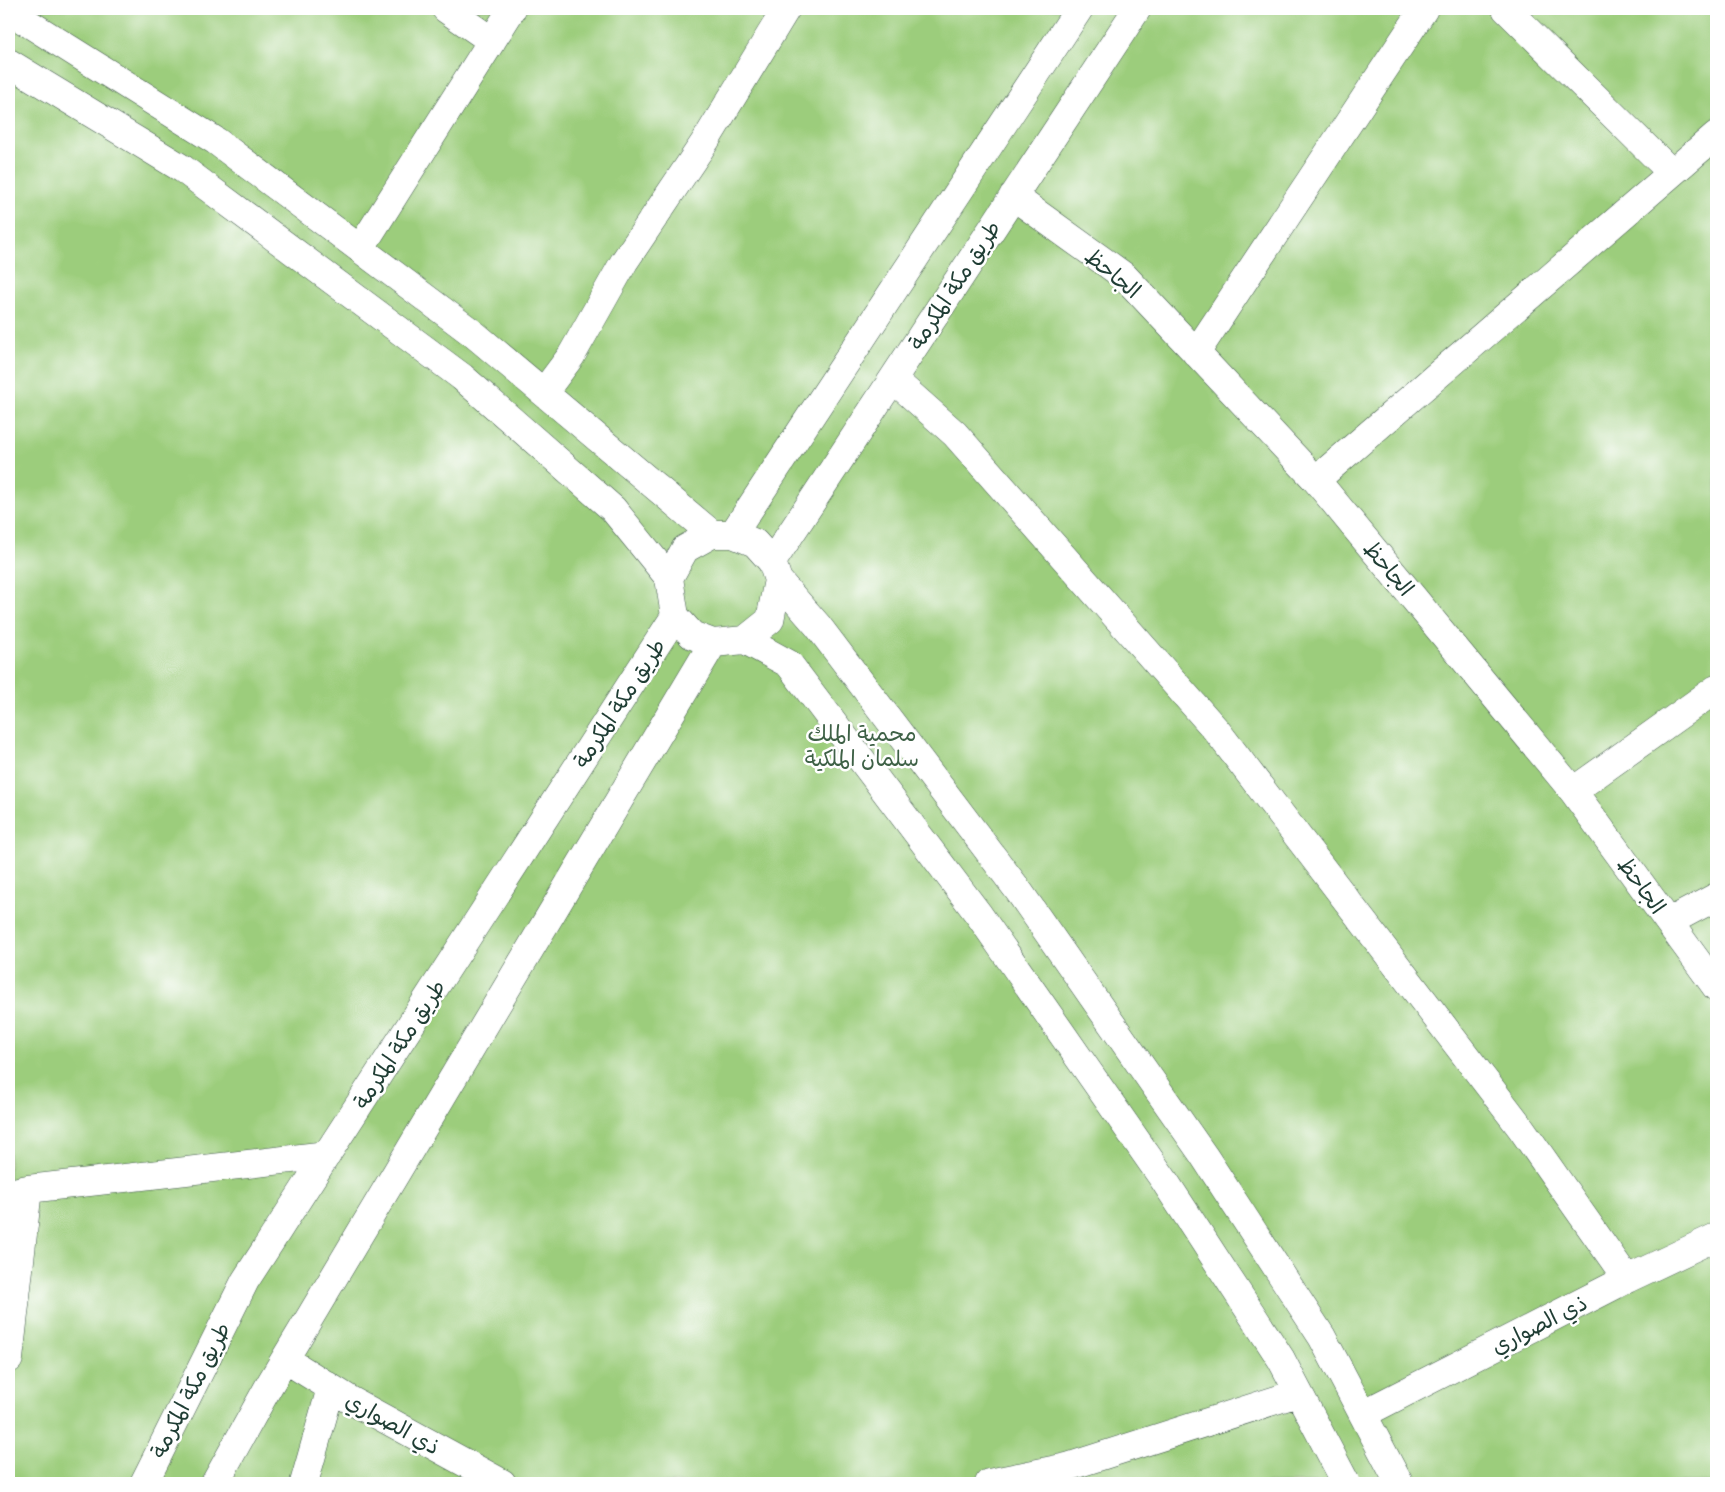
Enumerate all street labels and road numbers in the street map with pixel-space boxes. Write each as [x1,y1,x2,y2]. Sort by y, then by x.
street label: طريق مكة المكرمة [903,215,1010,358]
street label: الجاحظ [1076,242,1146,308]
street label: الجاحظ [1354,535,1420,605]
street label: طريق مكة المكرمة [568,633,675,776]
street label: الجاحظ [1608,851,1671,922]
street label: طريق مكة المكرمة [348,974,455,1117]
street label: ذي الصواري [1487,1289,1594,1365]
street label: طريق مكة المكرمة [145,1318,241,1465]
street label: ذي الصواري [338,1386,445,1465]

